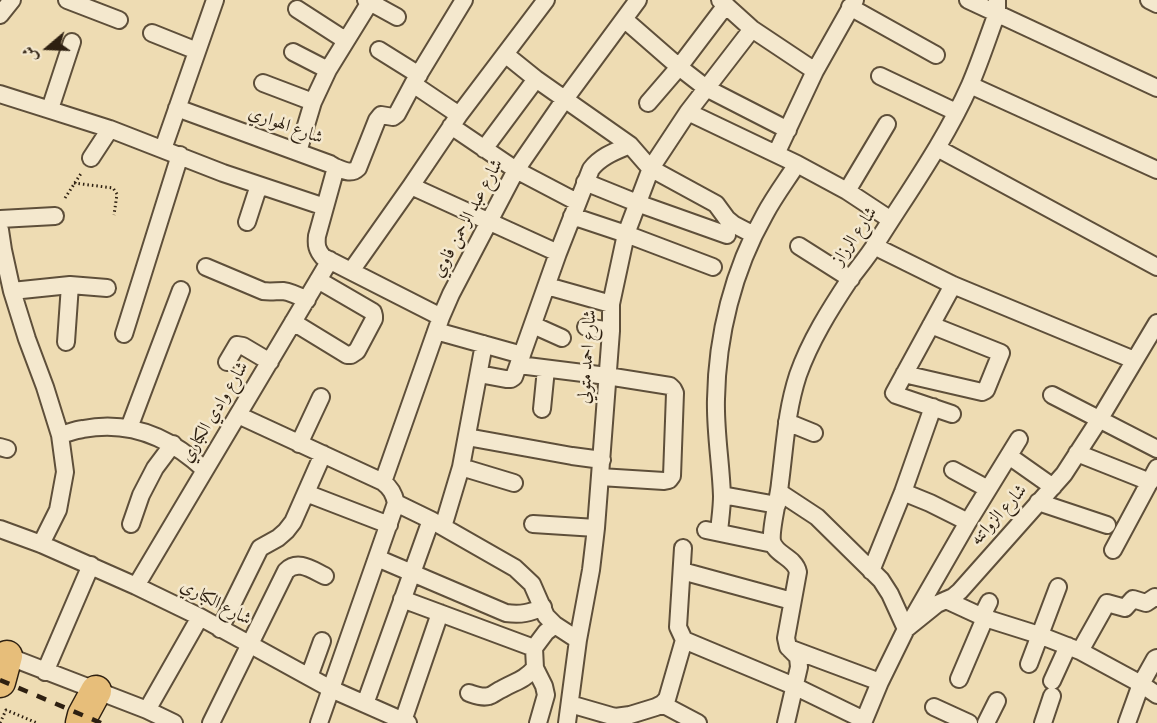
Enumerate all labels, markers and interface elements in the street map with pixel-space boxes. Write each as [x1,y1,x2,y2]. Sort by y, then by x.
north arrow [18,18,78,78]
text: ش [18,43,44,65]
street label: شارع الهواري [245,103,325,151]
street label: شارع عبد الرحمن فاوي [429,156,509,282]
street label: شارع الرزاز [829,204,883,270]
street label: شارع احمد متولي [575,309,603,405]
street label: شارع وادي الكباري [177,359,255,467]
street label: شارع الزواتنه [967,481,1033,551]
street label: شارع الكباري [176,576,254,632]

